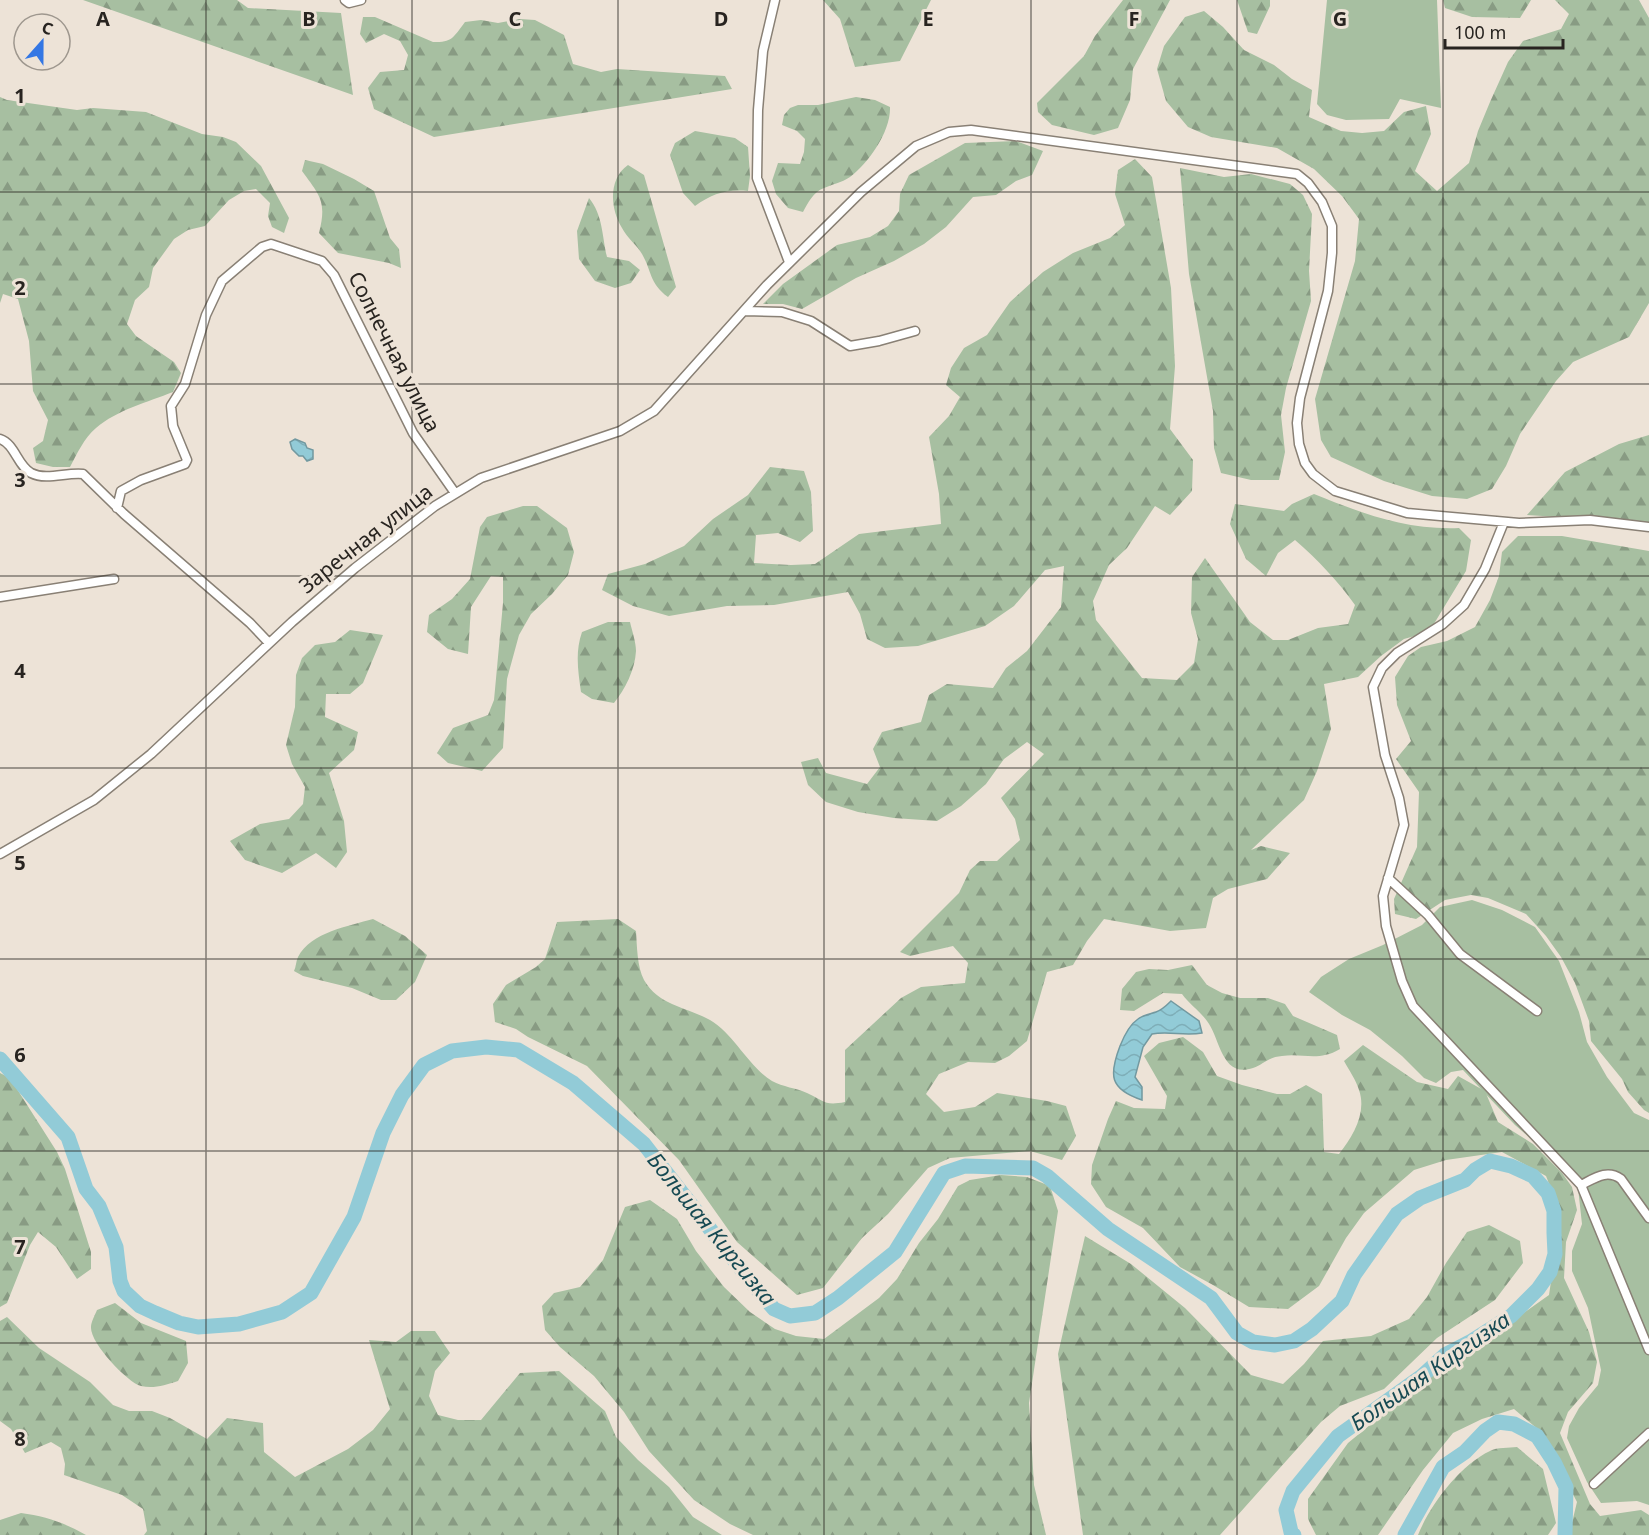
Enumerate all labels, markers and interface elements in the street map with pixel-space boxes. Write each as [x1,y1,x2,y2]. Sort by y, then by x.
text: A [96,5,110,32]
text: B [302,5,316,32]
text: C [509,5,522,32]
text: D [714,5,728,32]
text: E [922,5,934,32]
text: F [1129,5,1139,32]
text: G [1333,5,1347,32]
north arrow [12,12,72,72]
scale bar [1445,12,1564,50]
text: С [39,16,56,40]
text: 100 m [1454,20,1506,44]
text: 1 [14,82,26,109]
street label: Солнечная улица [342,267,447,437]
text: 2 [14,274,26,301]
text: 3 [14,466,26,493]
street label: Заречная улица [293,477,438,599]
text: 4 [14,657,26,684]
text: 5 [14,849,26,876]
text: 6 [14,1041,26,1068]
water label: Большая Киргизка [642,1145,784,1311]
text: 7 [14,1233,26,1260]
water label: Большая Киргизка [1343,1304,1515,1437]
text: 8 [14,1425,26,1452]

